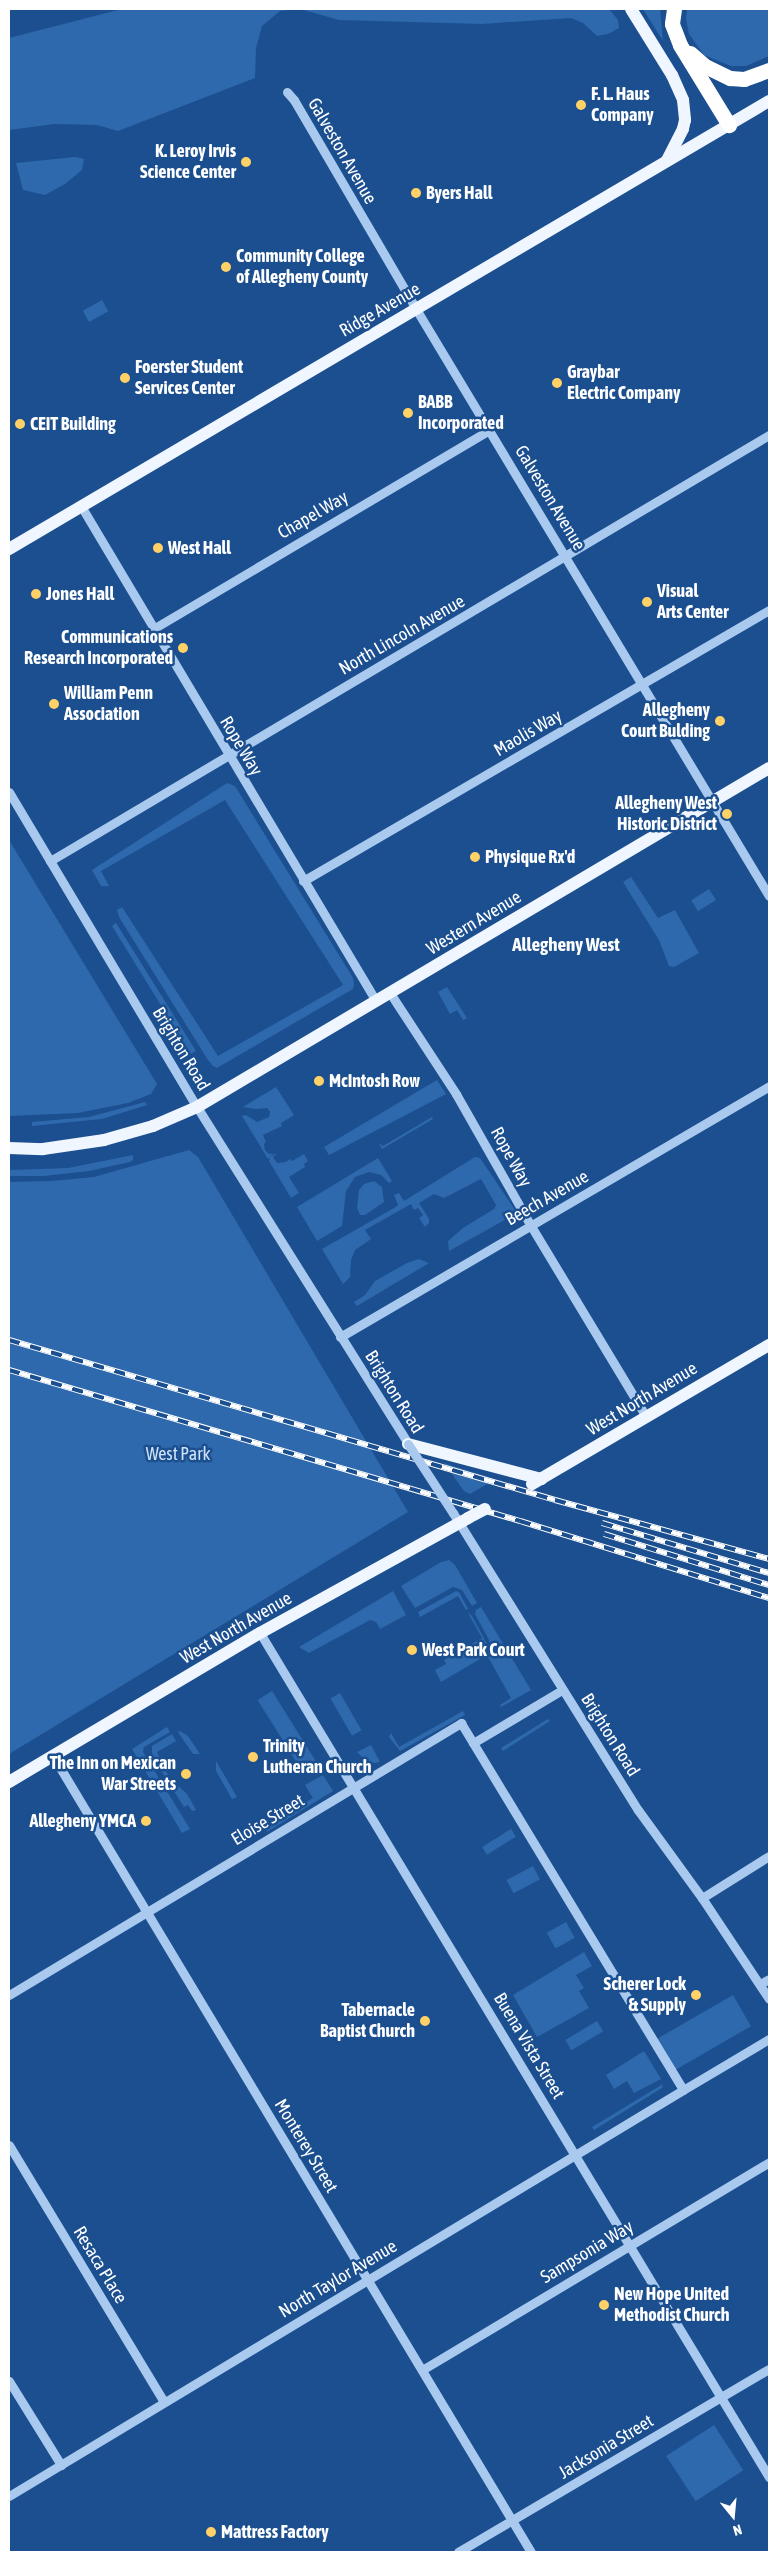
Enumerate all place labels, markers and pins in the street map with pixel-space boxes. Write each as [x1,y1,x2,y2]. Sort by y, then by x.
place label: F. L. Haus Company [591,84,654,126]
marker: F. L. Haus Company [575,99,587,111]
place label: K. Leroy Irvis Science Center [140,141,236,183]
marker: K. Leroy Irvis Science Center [240,156,252,168]
place label: Byers Hall [426,182,492,204]
marker: Byers Hall [410,187,422,199]
place label: Community College of Allegheny County [236,246,368,288]
marker: Community College of Allegheny County [220,261,232,273]
place label: Foerster Student Services Center [135,357,243,399]
place label: Graybar Electric Company [567,362,680,404]
marker: Foerster Student Services Center [119,372,131,384]
marker: Graybar Electric Company [551,377,563,389]
place label: BABB Incorporated [418,392,504,434]
marker: BABB Incorporated [402,407,414,419]
place label: CEIT Building [30,413,116,435]
marker: CEIT Building [14,418,26,430]
place label: West Hall [168,537,231,559]
marker: West Hall [152,542,164,554]
place label: Visual Arts Center [657,581,728,624]
place label: Jones Hall [46,583,114,605]
marker: Jones Hall [30,588,42,600]
marker: Visual Arts Center [641,596,653,608]
place label: Communications Research Incorporated [24,627,173,670]
marker: Communications Research Incorporated [177,642,189,654]
place label: William Penn Association [64,683,153,726]
marker: William Penn Association [48,698,60,710]
place label: Allegheny Court Bulding [621,700,710,742]
marker: Allegheny Court Bulding [714,715,726,727]
place label: Allegheny West Historic District [615,793,717,836]
marker: Allegheny West Historic District [721,808,733,820]
place label: Physique Rx'd [485,846,575,868]
marker: Physique Rx'd [469,851,481,863]
place label: McIntosh Row [329,1070,420,1092]
marker: McIntosh Row [313,1075,325,1087]
place label: West Park Court [422,1639,525,1661]
marker: West Park Court [406,1644,418,1656]
place label: Trinity Lutheran Church [263,1736,371,1778]
marker: Trinity Lutheran Church [247,1751,259,1763]
place label: The Inn on Mexican War Streets [50,1753,176,1796]
marker: The Inn on Mexican War Streets [180,1768,192,1780]
place label: Allegheny YMCA [29,1810,136,1832]
marker: Allegheny YMCA [140,1815,152,1827]
place label: Scherer Lock & Supply [604,1974,686,2016]
marker: Scherer Lock & Supply [690,1989,702,2001]
place label: Tabernacle Baptist Church [320,2000,415,2042]
marker: Tabernacle Baptist Church [419,2015,431,2027]
place label: New Hope United Methodist Church [614,2284,730,2326]
marker: New Hope United Methodist Church [598,2299,610,2311]
place label: Mattress Factory [221,2521,329,2543]
marker: Mattress Factory [205,2526,217,2538]

